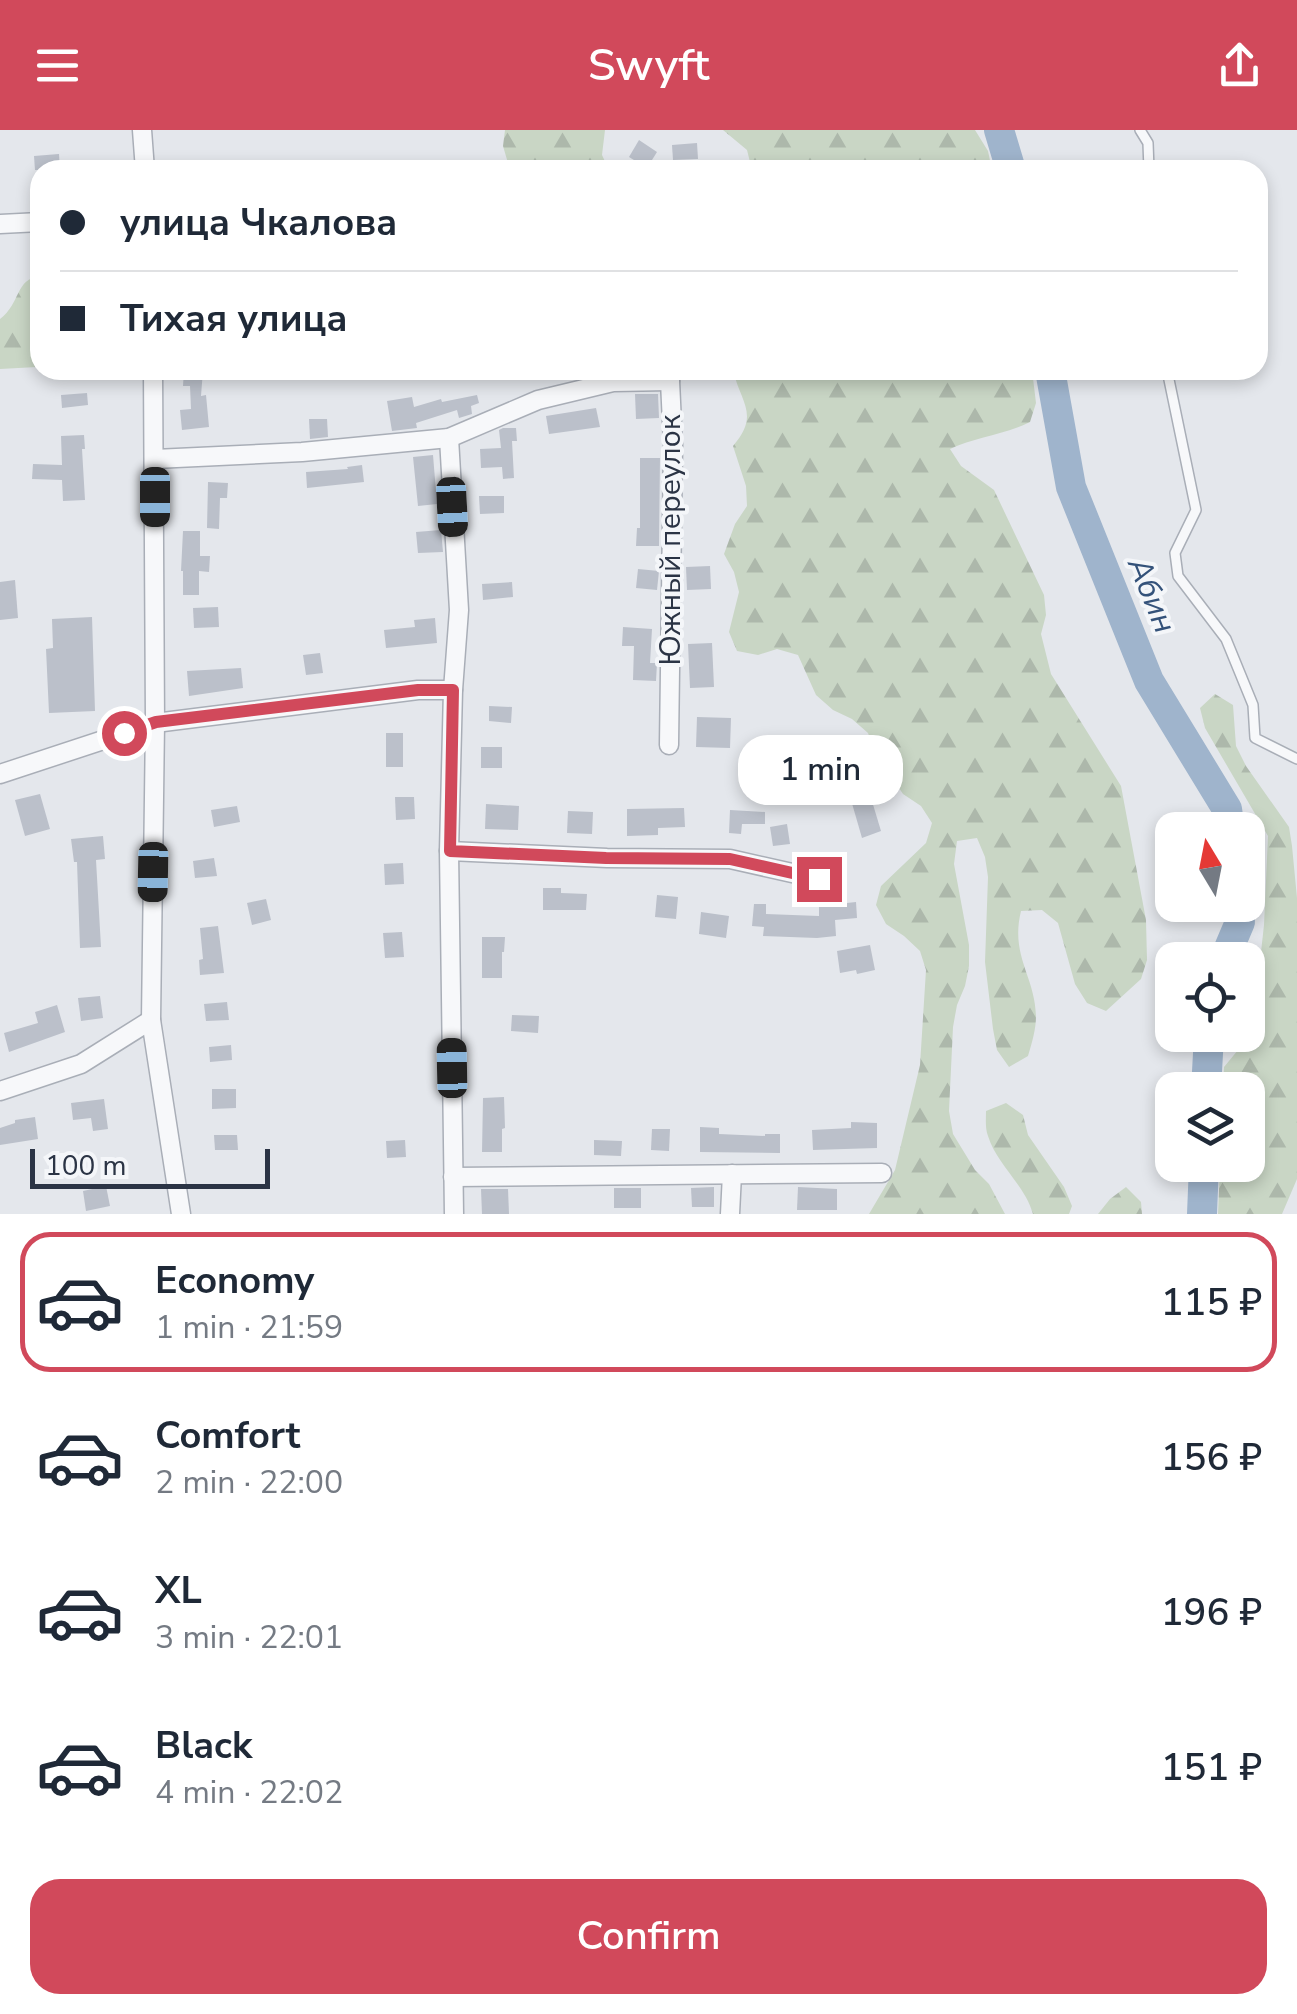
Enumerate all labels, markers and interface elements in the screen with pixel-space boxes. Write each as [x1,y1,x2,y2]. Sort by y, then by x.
text: Swyft [588,35,709,96]
icon: menu [30,38,85,93]
icon: share [1212,38,1267,93]
text: улица Чкалова [120,197,397,248]
text: Тихая улица [120,293,348,344]
street label: Южный переулок [650,414,691,666]
car [140,467,170,527]
car [435,476,469,538]
water label: Абин [1117,550,1187,639]
route start [102,711,147,756]
callout: 1 min [736,734,902,804]
text: 1 min [780,748,861,791]
north arrow [1155,812,1265,922]
map controls [1155,812,1265,1182]
car [137,842,169,902]
route end [797,857,842,902]
button: locate [1155,942,1265,1052]
car [436,1038,468,1098]
button: layers [1155,1072,1265,1182]
scale bar [30,1144,270,1188]
text: 100 m [45,1147,127,1185]
text: Economy [155,1255,314,1306]
icon: car [35,1257,125,1347]
text: 115 ₽ [1161,1277,1262,1328]
text: 1 min · 21:59 [155,1306,343,1349]
text: Comfort [155,1410,300,1461]
icon: car [35,1412,125,1502]
text: 156 ₽ [1161,1432,1262,1483]
text: 2 min · 22:00 [155,1461,343,1504]
text: XL [155,1565,202,1616]
icon: car [35,1567,125,1657]
text: 196 ₽ [1161,1587,1262,1638]
text: 3 min · 22:01 [155,1616,343,1659]
text: Black [155,1720,252,1771]
icon: car [35,1722,125,1812]
text: 151 ₽ [1161,1742,1262,1793]
text: 4 min · 22:02 [155,1771,343,1814]
button: Confirm [30,1879,1267,1994]

